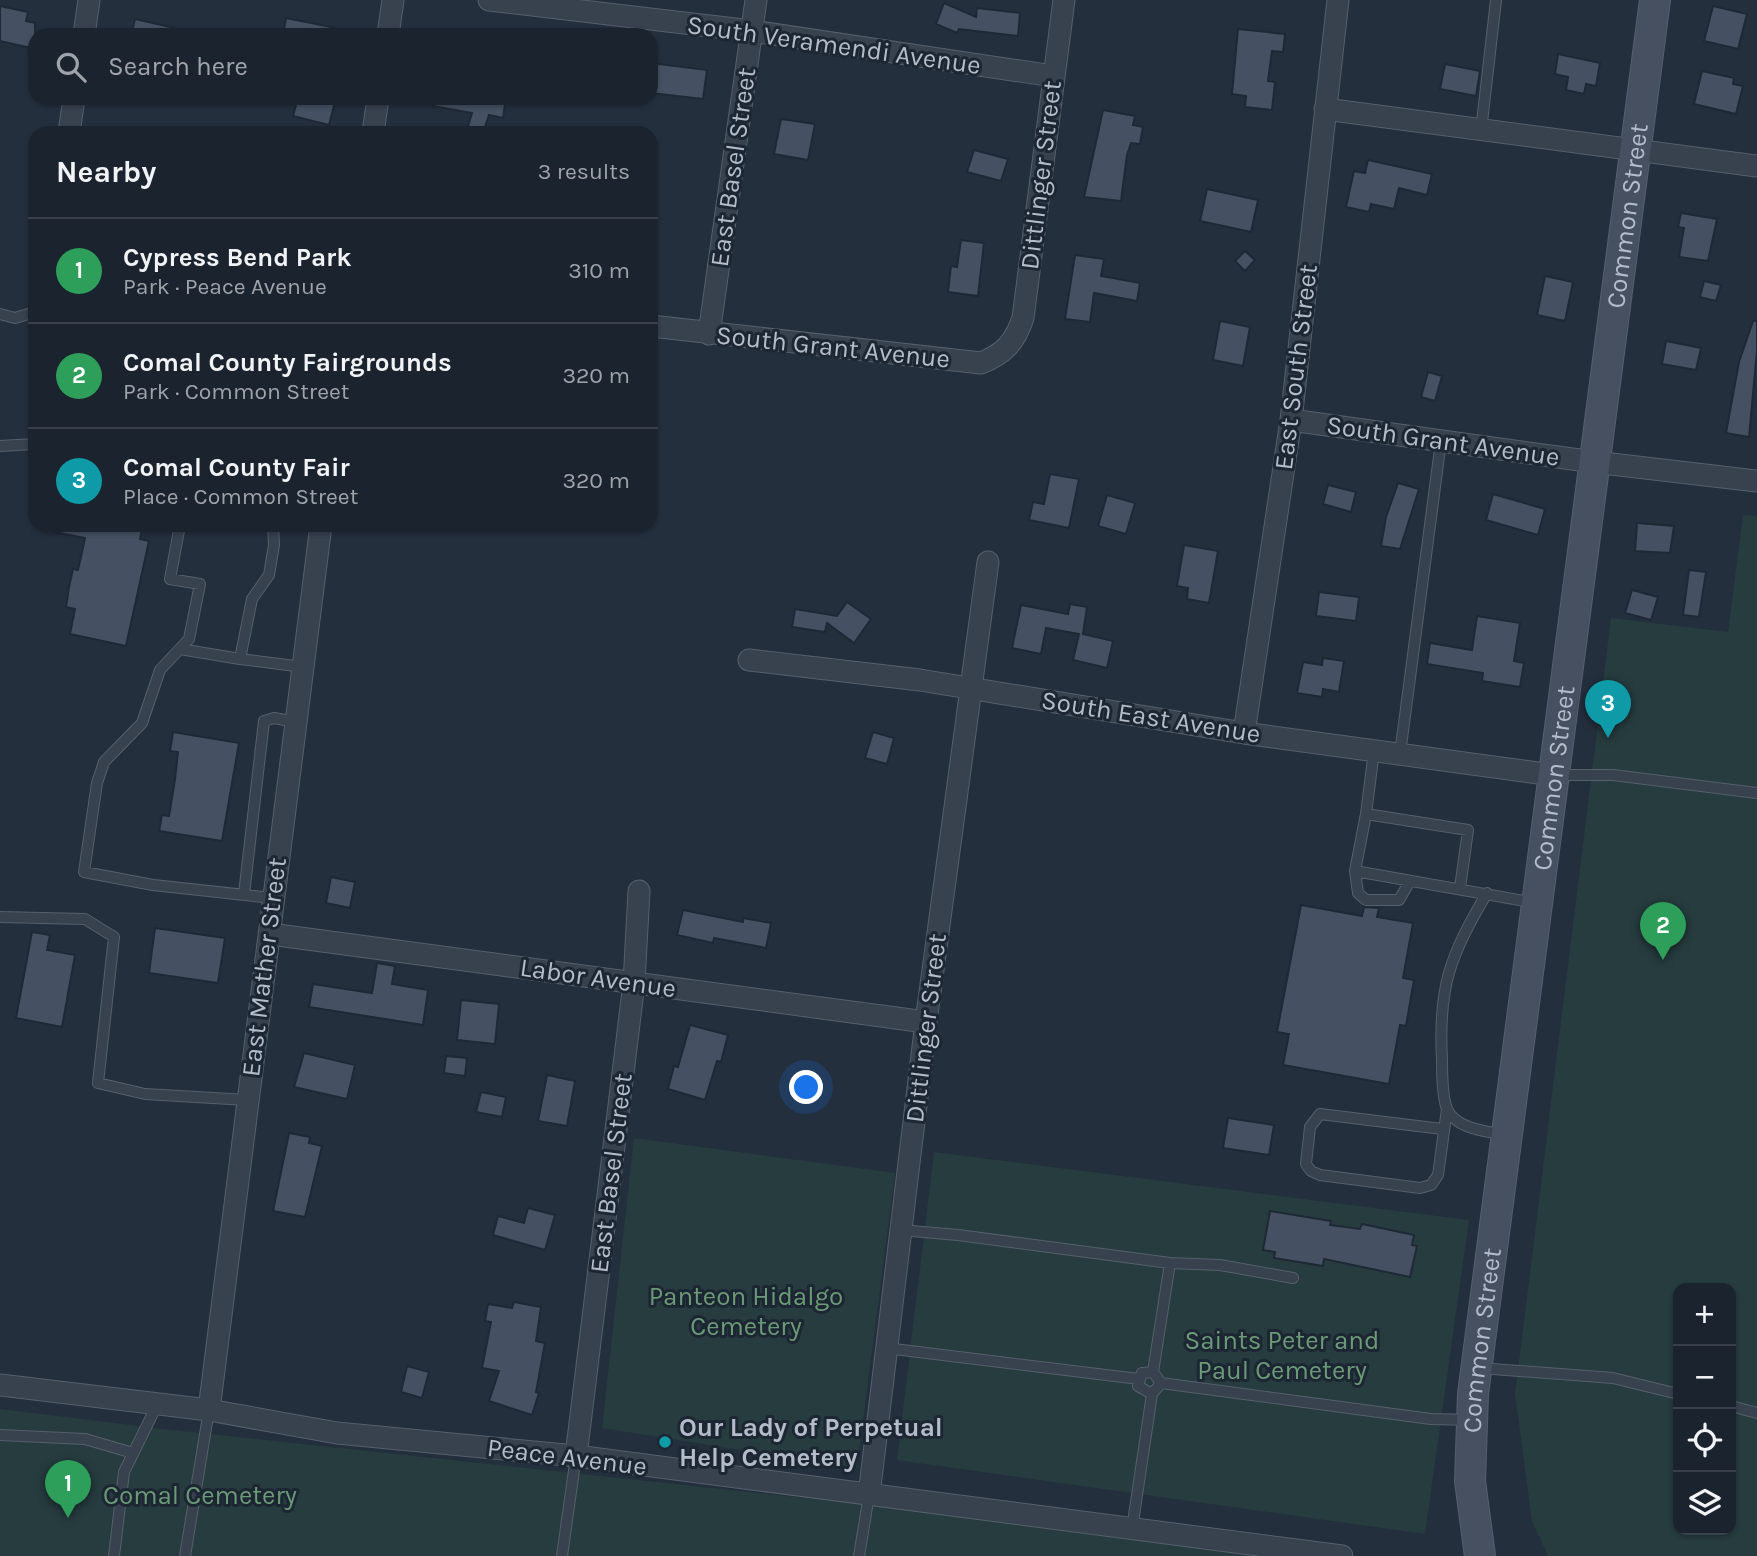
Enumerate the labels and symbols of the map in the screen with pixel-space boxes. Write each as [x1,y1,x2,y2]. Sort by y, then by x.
street label: South Veramendi Avenue [685,9,983,81]
street label: East Basel Street [704,65,762,269]
street label: Dittlinger Street [1014,79,1068,271]
street label: Common Street [1599,121,1654,310]
street label: East South Street [1268,262,1324,472]
street label: South Grant Avenue [715,319,951,375]
street label: South Grant Avenue [1324,409,1562,473]
pin: 3 [1585,680,1631,738]
street label: Common Street [1526,683,1581,872]
street label: South East Avenue [1039,684,1263,750]
street label: East Mather Street [235,855,293,1078]
pin: 2 [1640,902,1686,960]
street label: Dittlinger Street [899,932,953,1124]
street label: Labor Avenue [518,952,678,1004]
your location [789,1070,823,1104]
street label: East Basel Street [583,1071,639,1275]
street label: Common Street [1456,1246,1507,1433]
park label: Panteon Hidalgo Cemetery [649,1281,843,1342]
park label: Saints Peter and Paul Cemetery [1185,1325,1379,1386]
place label: Our Lady of Perpetual Help Cemetery [679,1412,943,1473]
street label: Peace Avenue [485,1432,649,1482]
marker: Our Lady of Perpetual Help Cemetery [657,1434,673,1450]
pin: 1 [45,1460,91,1518]
park label: Comal Cemetery [103,1480,297,1511]

